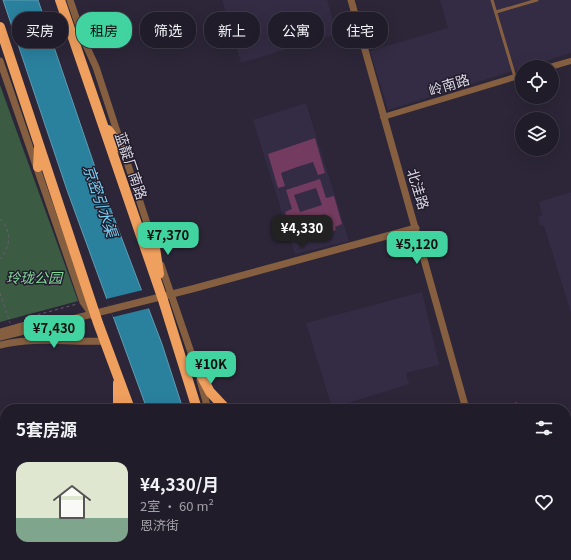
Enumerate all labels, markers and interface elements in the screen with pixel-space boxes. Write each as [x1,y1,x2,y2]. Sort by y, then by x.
chip: 买房 [12,12,68,48]
chip: 租房 [76,12,132,48]
chip: 筛选 [140,12,196,48]
chip: 新上 [204,12,260,48]
chip: 公寓 [268,12,324,48]
chip: 住宅 [332,12,388,48]
map controls [515,60,559,156]
button: locate [515,60,559,104]
street label: 岭南路 [426,68,472,100]
button: layers [515,112,559,156]
street label: 蓝靛厂南路 [111,129,153,202]
water label: 京密引水渠 [79,162,124,241]
street label: 北洼路 [403,166,435,212]
pin: ¥4,330 [269,215,335,249]
text: ¥4,330 [281,218,323,237]
pin: ¥7,370 [135,222,201,256]
text: ¥7,370 [147,225,189,244]
pin: ¥5,120 [384,231,450,265]
text: ¥5,120 [396,234,438,253]
park label: 玲珑公园 [6,267,64,287]
pin: ¥7,430 [21,315,87,349]
text: ¥7,430 [33,318,75,337]
pin: ¥10K [187,351,235,385]
text: ¥10K [195,354,227,373]
text: 5套房源 [16,416,77,441]
icon: filters [533,417,555,439]
text: ¥4,330/月 [140,471,219,496]
icon: home [48,478,96,526]
icon: heart [533,491,555,513]
text: 2室 · 60 m² [140,496,214,515]
text: 恩济街 [140,515,179,534]

